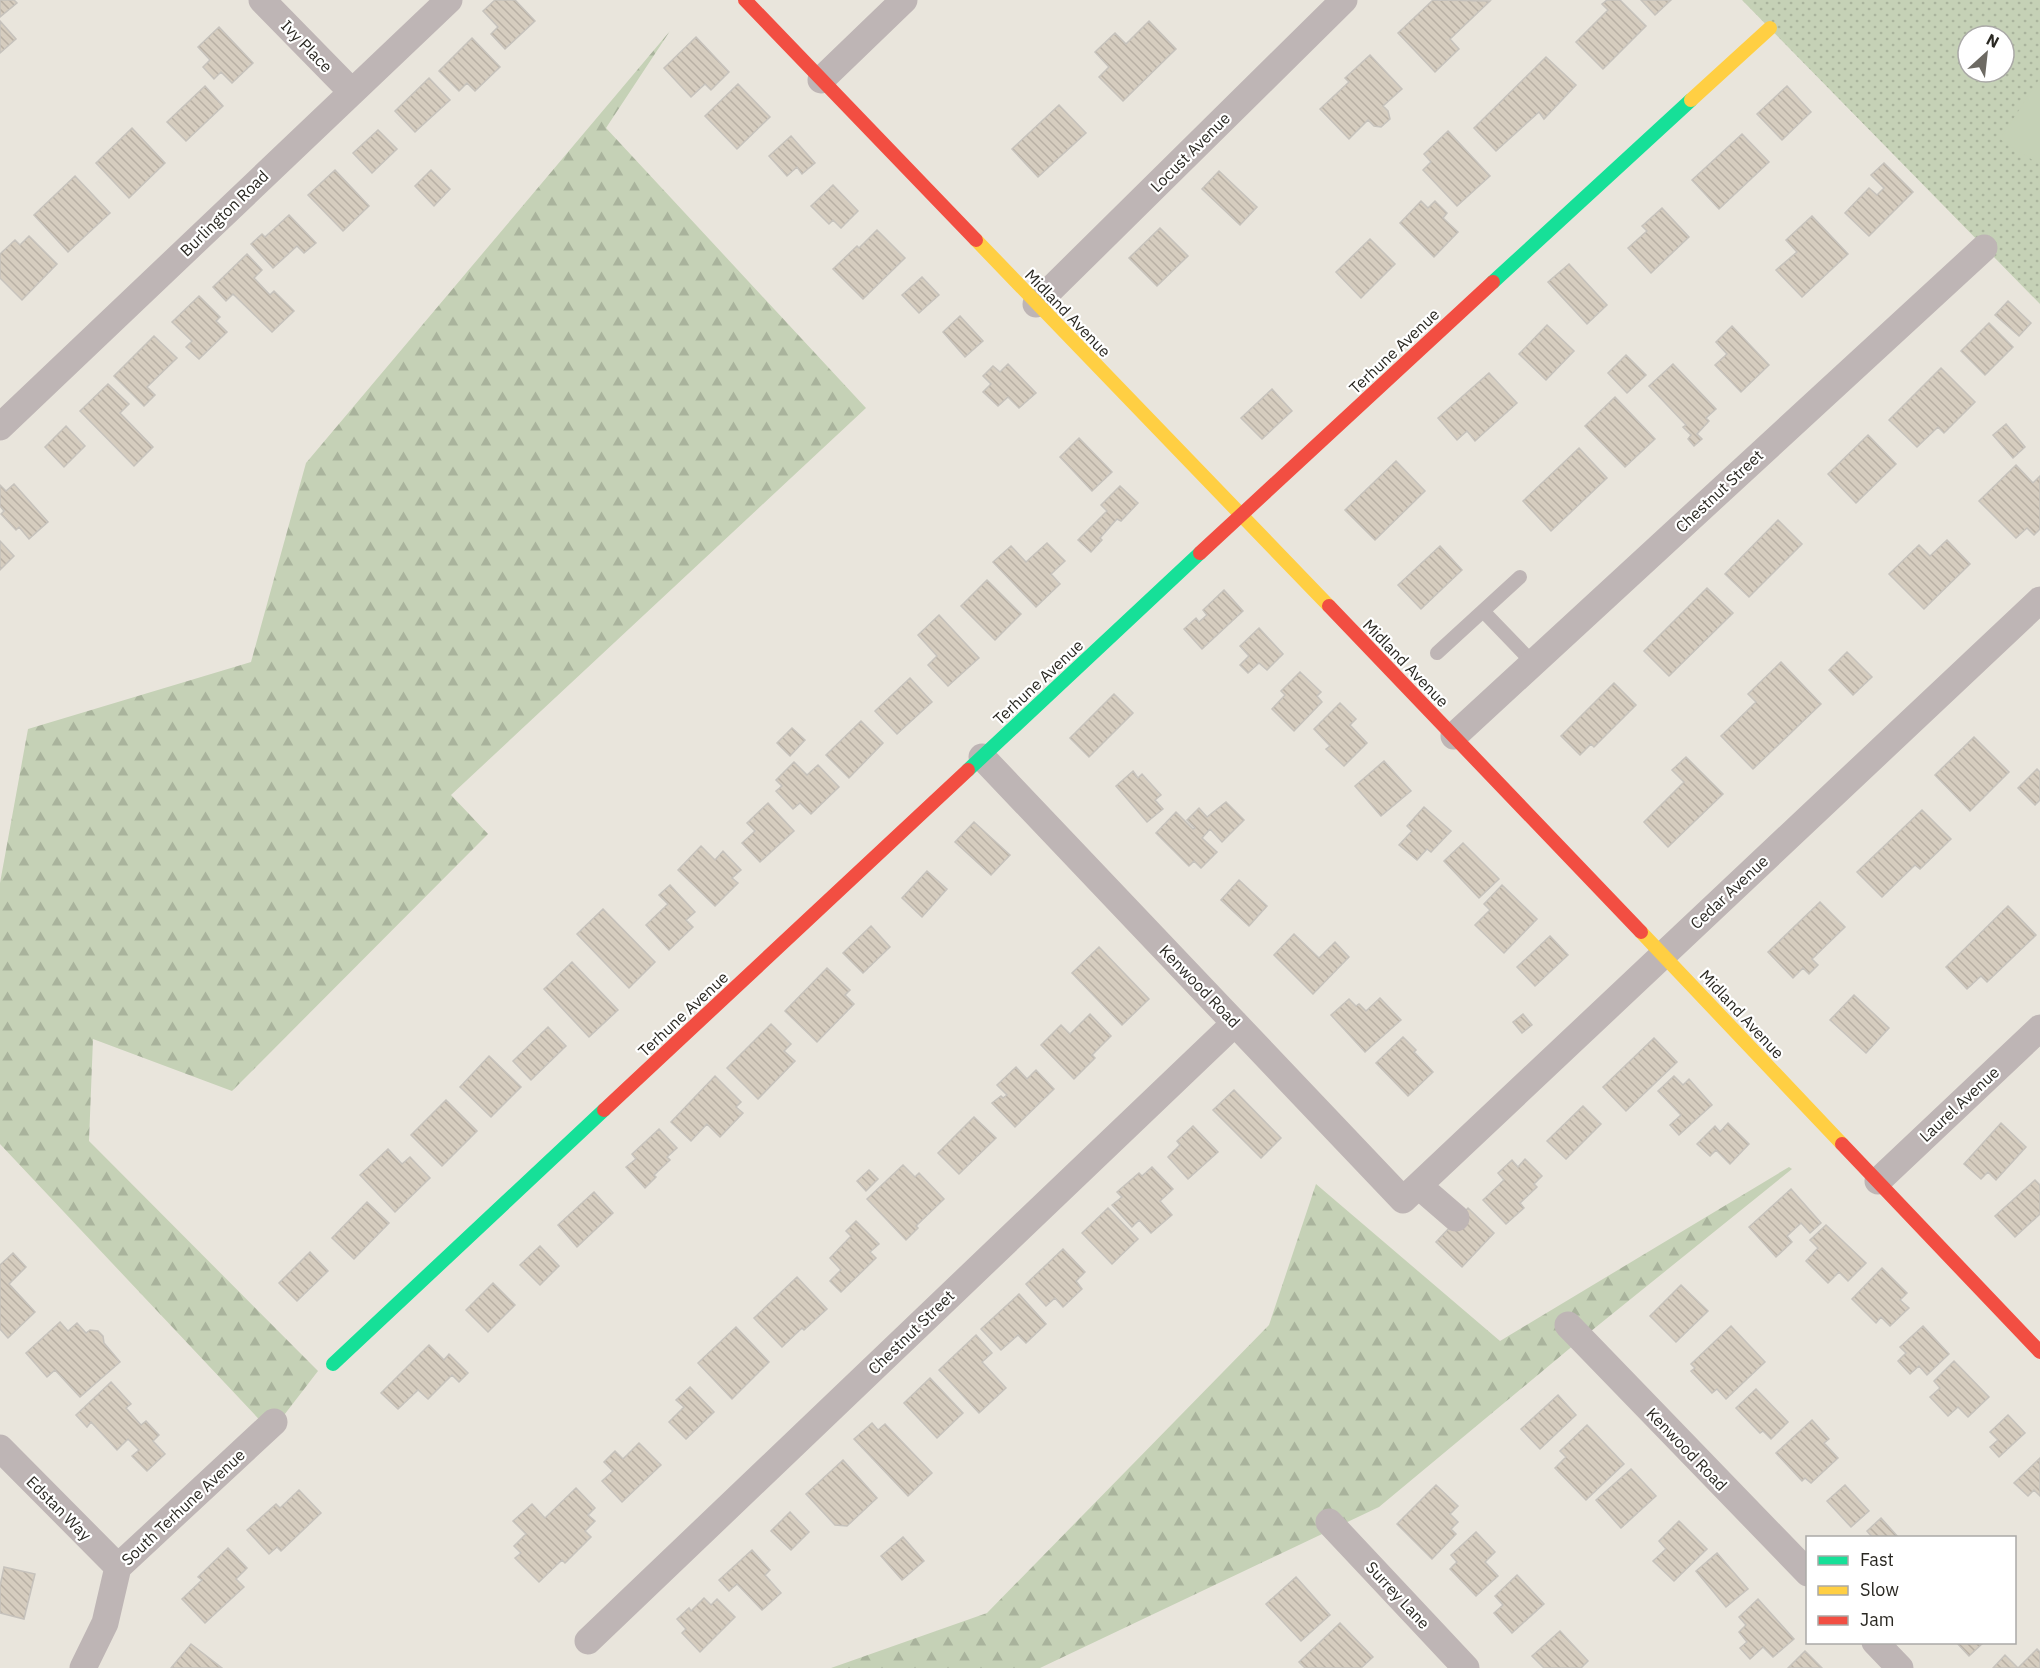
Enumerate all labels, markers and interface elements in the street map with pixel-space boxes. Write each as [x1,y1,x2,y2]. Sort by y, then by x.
street label: Ivy Place [277,16,337,77]
north arrow [1956,24,2016,84]
text: N [1983,29,2003,52]
street label: Locust Avenue [1146,108,1234,196]
street label: Burlington Road [176,166,272,260]
street label: Midland Avenue [1021,265,1115,361]
street label: Terhune Avenue [1345,304,1443,398]
street label: Chestnut Street [1671,445,1767,537]
street label: Midland Avenue [1359,615,1453,711]
street label: Terhune Avenue [989,635,1087,729]
street label: Cedar Avenue [1686,851,1772,933]
street label: Kenwood Road [1155,940,1245,1032]
street label: Midland Avenue [1696,965,1789,1063]
street label: Terhune Avenue [634,967,732,1061]
street label: Laurel Avenue [1915,1062,2003,1146]
street label: Chestnut Street [864,1286,958,1378]
street label: Kenwood Road [1642,1403,1732,1495]
street label: South Terhune Avenue [117,1444,249,1570]
street label: Edstan Way [22,1471,96,1545]
legend [1806,1536,2016,1644]
text: Fast [1860,1548,1894,1571]
street label: Surrey Lane [1362,1557,1434,1633]
text: Slow [1860,1578,1899,1601]
text: Jam [1860,1608,1895,1631]

